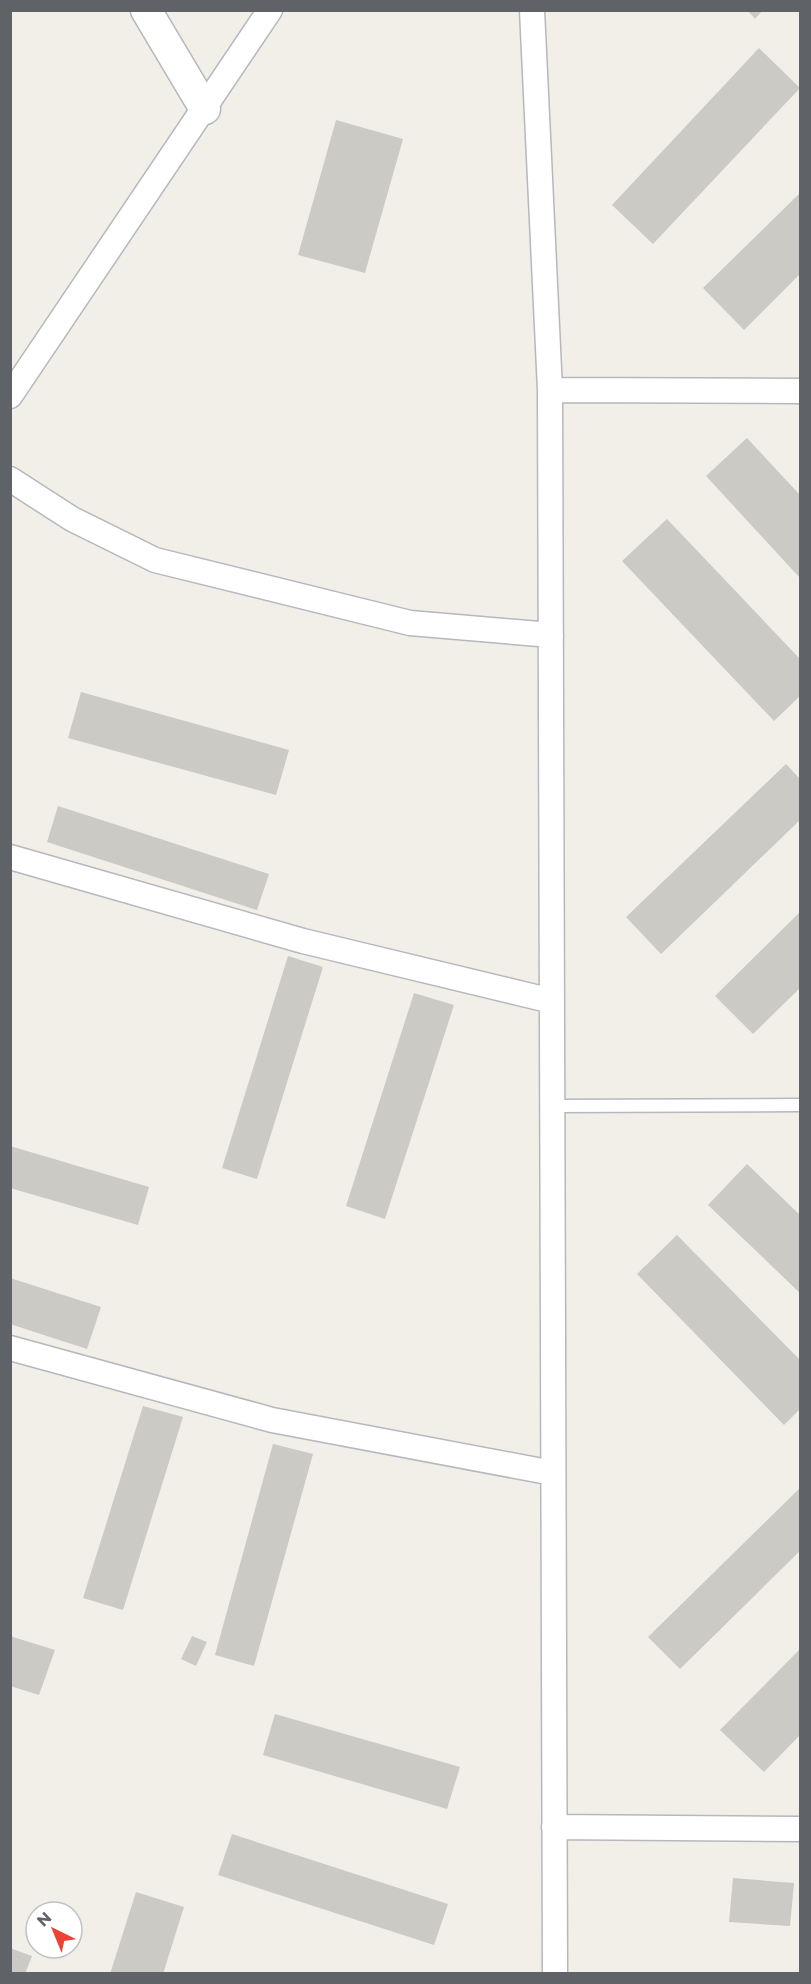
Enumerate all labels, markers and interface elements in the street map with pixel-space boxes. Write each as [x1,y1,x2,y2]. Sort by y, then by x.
north arrow [24,1900,84,1960]
text: N [33,1908,55,1931]

